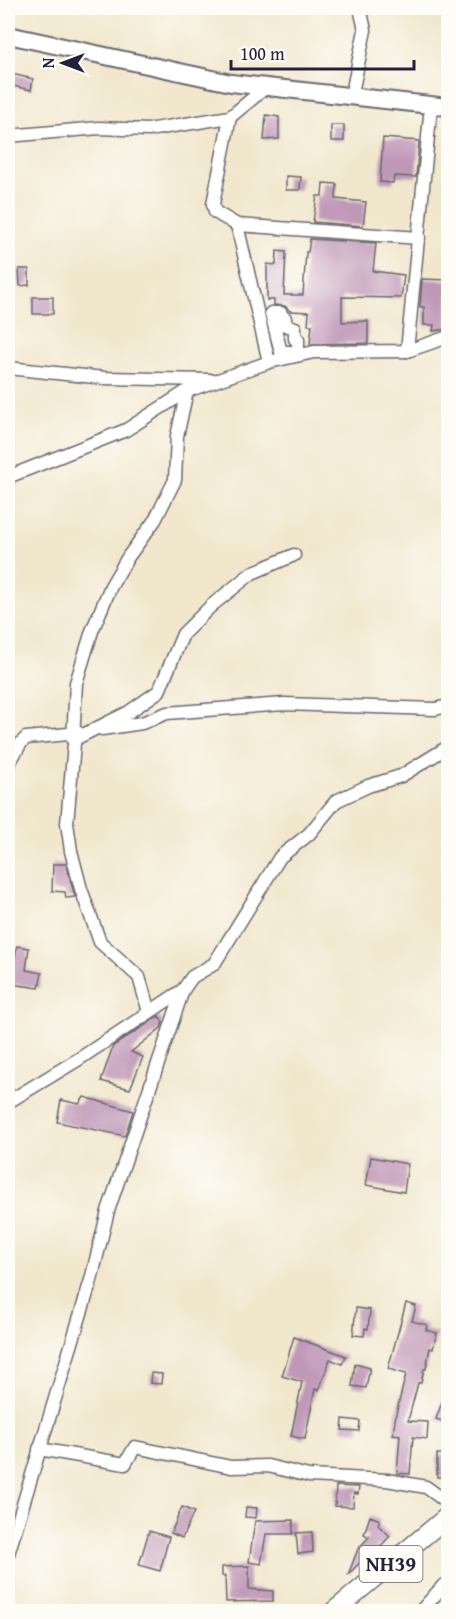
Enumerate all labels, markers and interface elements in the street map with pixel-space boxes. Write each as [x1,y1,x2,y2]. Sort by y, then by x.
north arrow [33,33,93,93]
scale bar [231,33,414,71]
text: 100 m [240,40,285,67]
text: N [36,57,60,68]
road number: NH39 [360,1546,422,1582]

